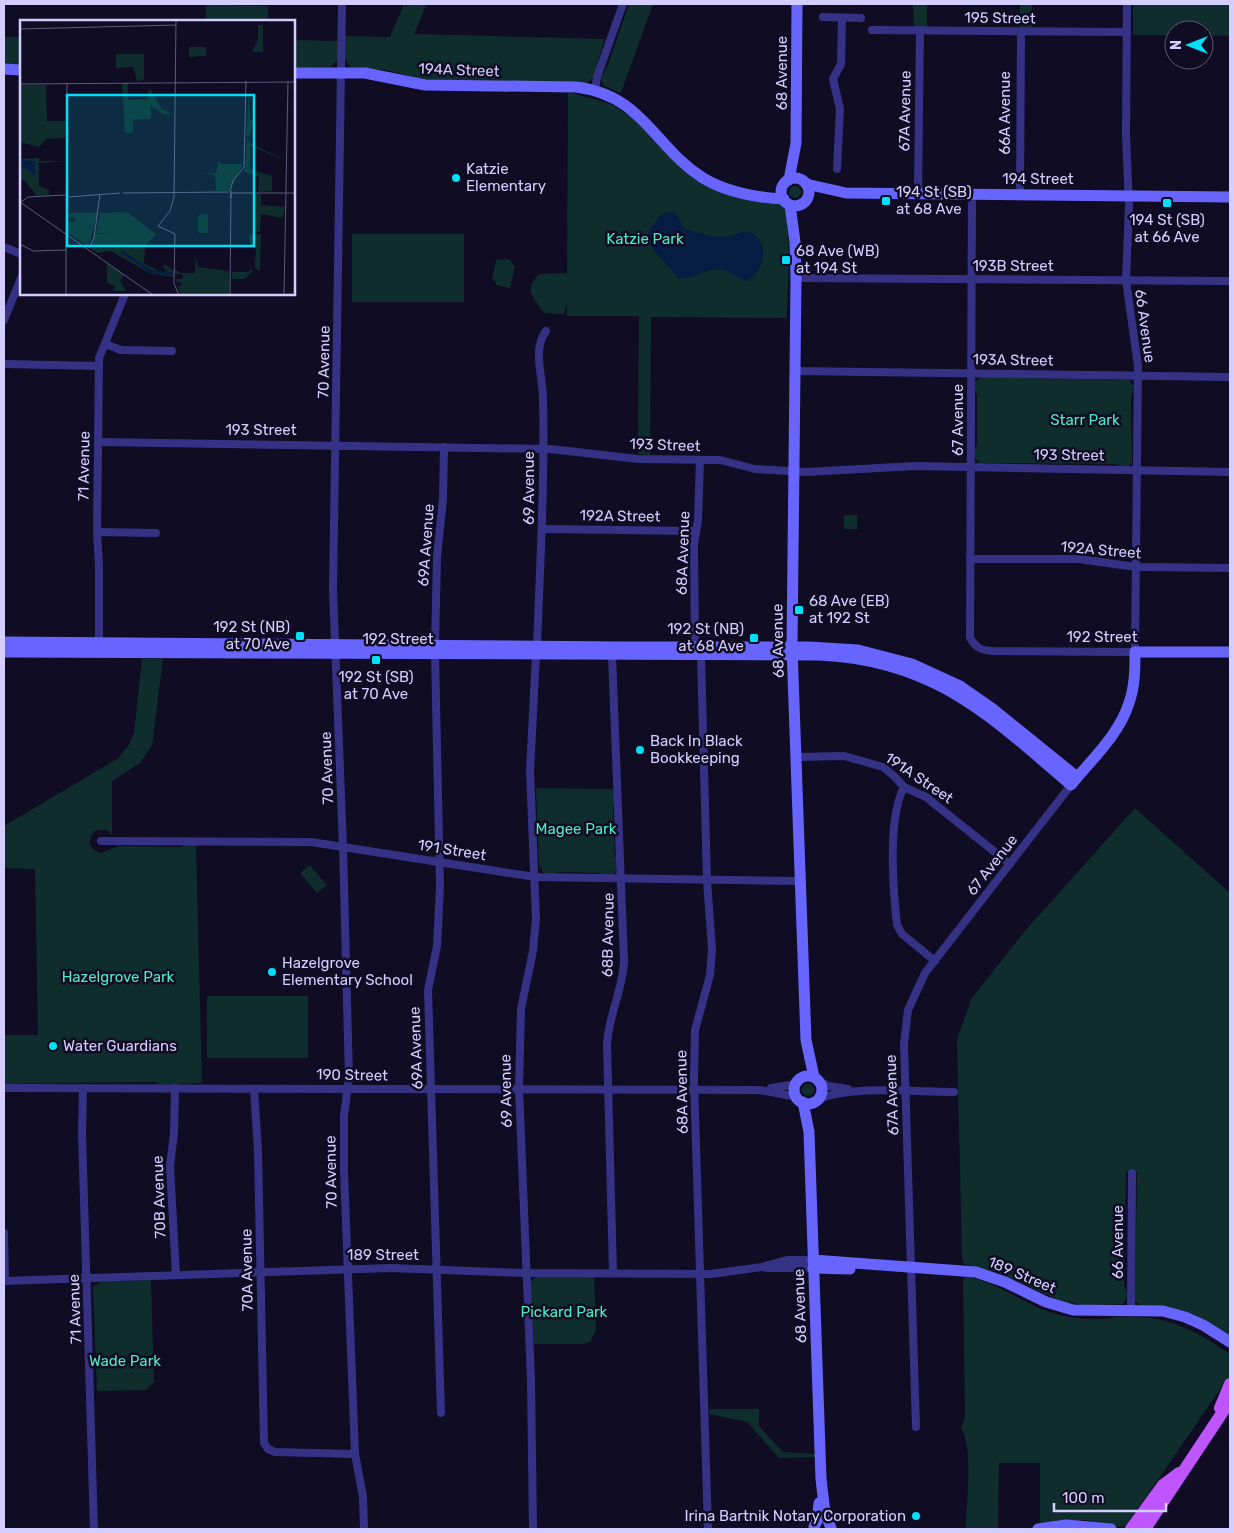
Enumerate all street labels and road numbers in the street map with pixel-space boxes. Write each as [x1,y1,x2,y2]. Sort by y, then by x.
street label: 195 Street [964,8,1036,28]
street label: 68 Avenue [773,36,791,110]
street label: 194A Street [418,60,500,80]
street label: 67A Avenue [895,70,915,152]
street label: 66A Avenue [996,71,1014,155]
street label: 194 Street [1002,170,1074,188]
street label: 193B Street [972,257,1054,275]
street label: 66 Avenue [1131,288,1159,364]
street label: 70 Avenue [314,325,334,399]
street label: 193A Street [972,350,1054,370]
street label: 67 Avenue [949,384,967,456]
street label: 193 Street [225,421,297,439]
street label: 71 Avenue [74,431,94,501]
street label: 193 Street [629,435,701,455]
street label: 193 Street [1033,445,1105,465]
street label: 69 Avenue [520,451,538,525]
street label: 69A Avenue [414,503,438,587]
street label: 192A Street [579,506,661,526]
street label: 68A Avenue [673,511,693,595]
street label: 192A Street [1060,538,1142,562]
street label: 68 Avenue [768,604,788,678]
street label: 192 Street [1066,628,1138,646]
street label: 192 Street [362,630,434,648]
street label: 70 Avenue [317,731,337,805]
street label: 191A Street [881,749,957,807]
street label: 67 Avenue [963,831,1021,899]
street label: 191 Street [417,836,488,864]
street label: 68B Avenue [598,893,618,977]
street label: 69A Avenue [406,1006,426,1090]
street label: 68A Avenue [672,1050,692,1134]
street label: 69 Avenue [496,1054,516,1128]
street label: 67A Avenue [882,1054,902,1136]
street label: 190 Street [316,1065,388,1085]
street label: 70 Avenue [321,1135,341,1209]
street label: 70B Avenue [149,1155,169,1239]
street label: 66 Avenue [1109,1205,1127,1279]
street label: 70A Avenue [237,1229,257,1311]
street label: 189 Street [347,1246,419,1264]
street label: 189 Street [985,1253,1059,1297]
street label: 68 Avenue [790,1269,810,1343]
street label: 71 Avenue [65,1274,85,1344]

